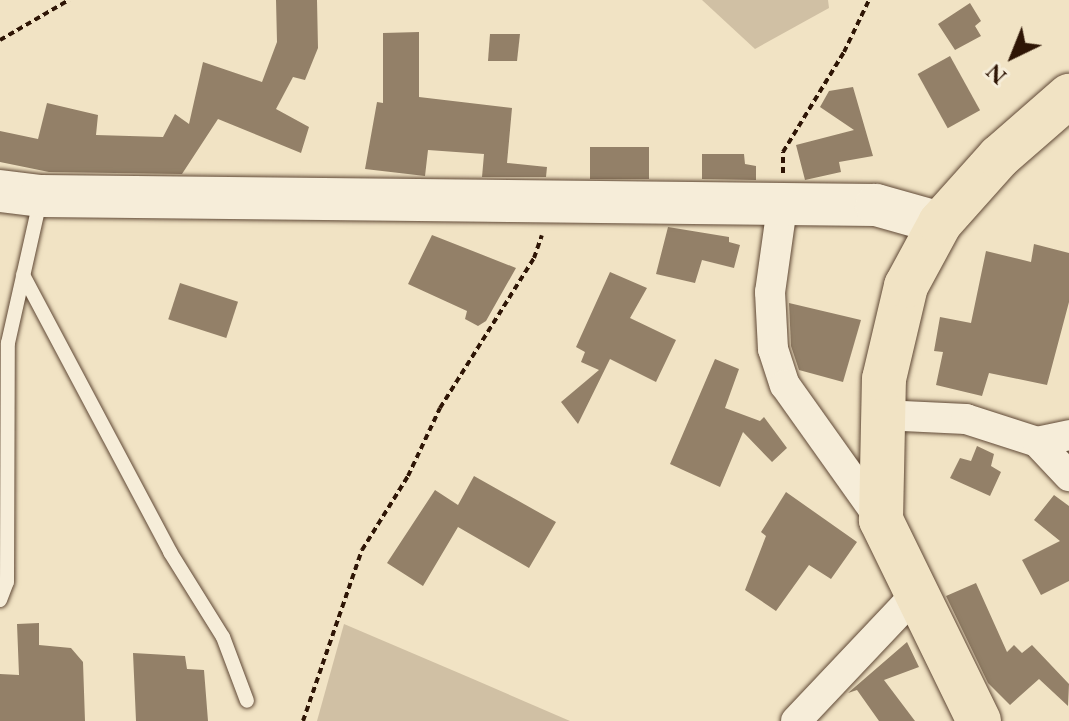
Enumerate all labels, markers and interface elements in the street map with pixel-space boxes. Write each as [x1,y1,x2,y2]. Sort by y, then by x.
north arrow [973,16,1053,96]
text: N [980,57,1013,91]

